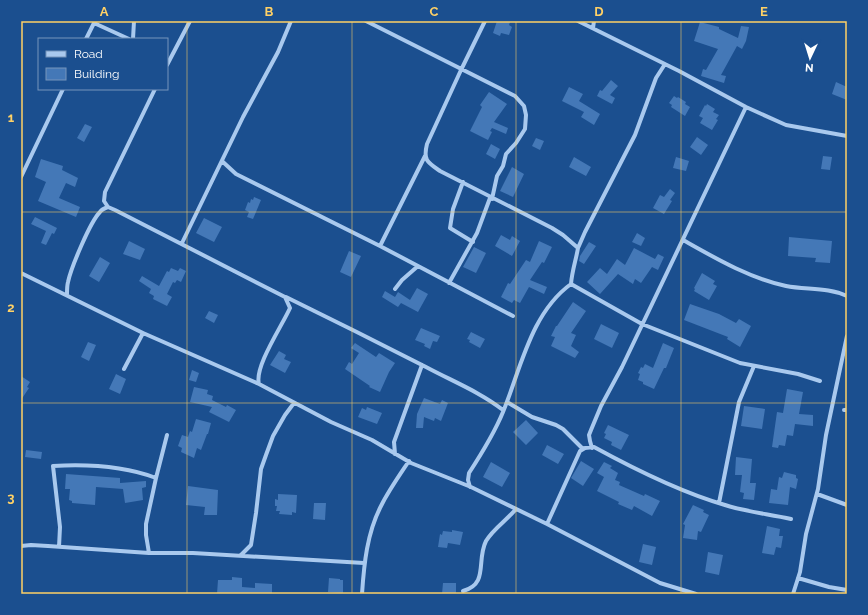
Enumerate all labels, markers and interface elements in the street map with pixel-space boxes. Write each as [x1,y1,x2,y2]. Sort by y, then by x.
text: A [100,4,109,19]
text: B [265,4,274,19]
text: C [430,4,439,19]
text: D [594,4,604,19]
text: E [760,4,768,19]
legend [38,38,168,90]
north arrow [790,38,830,78]
text: Road [74,47,103,61]
text: N [805,61,814,74]
text: Building [74,67,120,81]
text: 1 [8,110,15,125]
text: 2 [7,300,15,315]
text: 3 [7,490,15,505]

